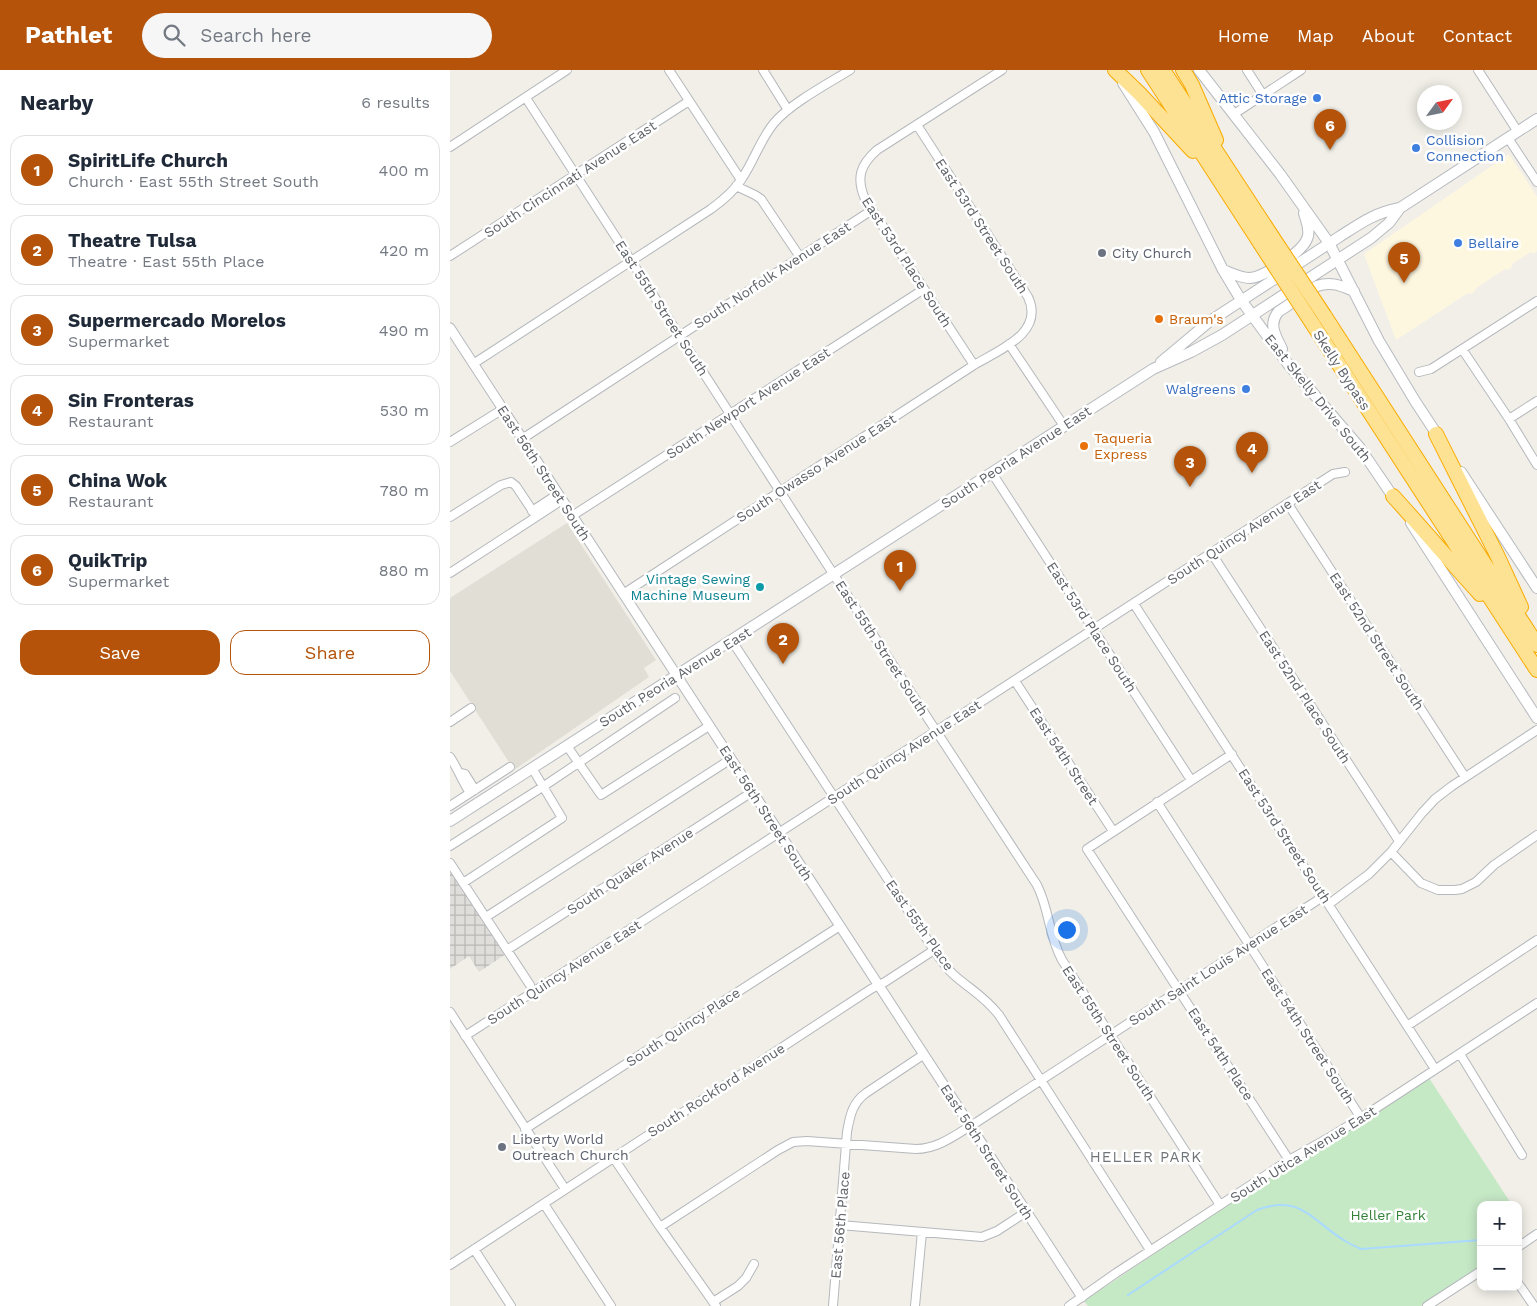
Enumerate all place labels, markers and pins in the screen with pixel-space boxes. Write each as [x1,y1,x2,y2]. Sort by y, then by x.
place label: Attic Storage [1219,90,1307,106]
marker: Attic Storage [1311,92,1323,104]
pin: 6 [1314,109,1346,150]
place label: Collision Connection [1426,132,1504,164]
marker: Collision Connection [1410,142,1422,154]
place label: Bellaire [1468,235,1519,251]
marker: Bellaire [1452,237,1464,249]
pin: 5 [1388,242,1420,283]
place label: City Church [1112,245,1192,261]
marker: City Church [1096,247,1108,259]
place label: Braum's [1169,311,1224,327]
marker: Braum's [1153,313,1165,325]
place label: Walgreens [1166,381,1236,397]
marker: Walgreens [1240,383,1252,395]
place label: Taqueria Express [1094,430,1152,462]
pin: 4 [1236,432,1268,473]
marker: Taqueria Express [1078,440,1090,452]
pin: 3 [1174,446,1206,487]
pin: 1 [884,550,916,591]
place label: Vintage Sewing Machine Museum [631,571,751,603]
marker: Vintage Sewing Machine Museum [754,581,766,593]
pin: 2 [767,623,799,664]
place label: Liberty World Outreach Church [512,1131,629,1163]
marker: Liberty World Outreach Church [496,1141,508,1153]

